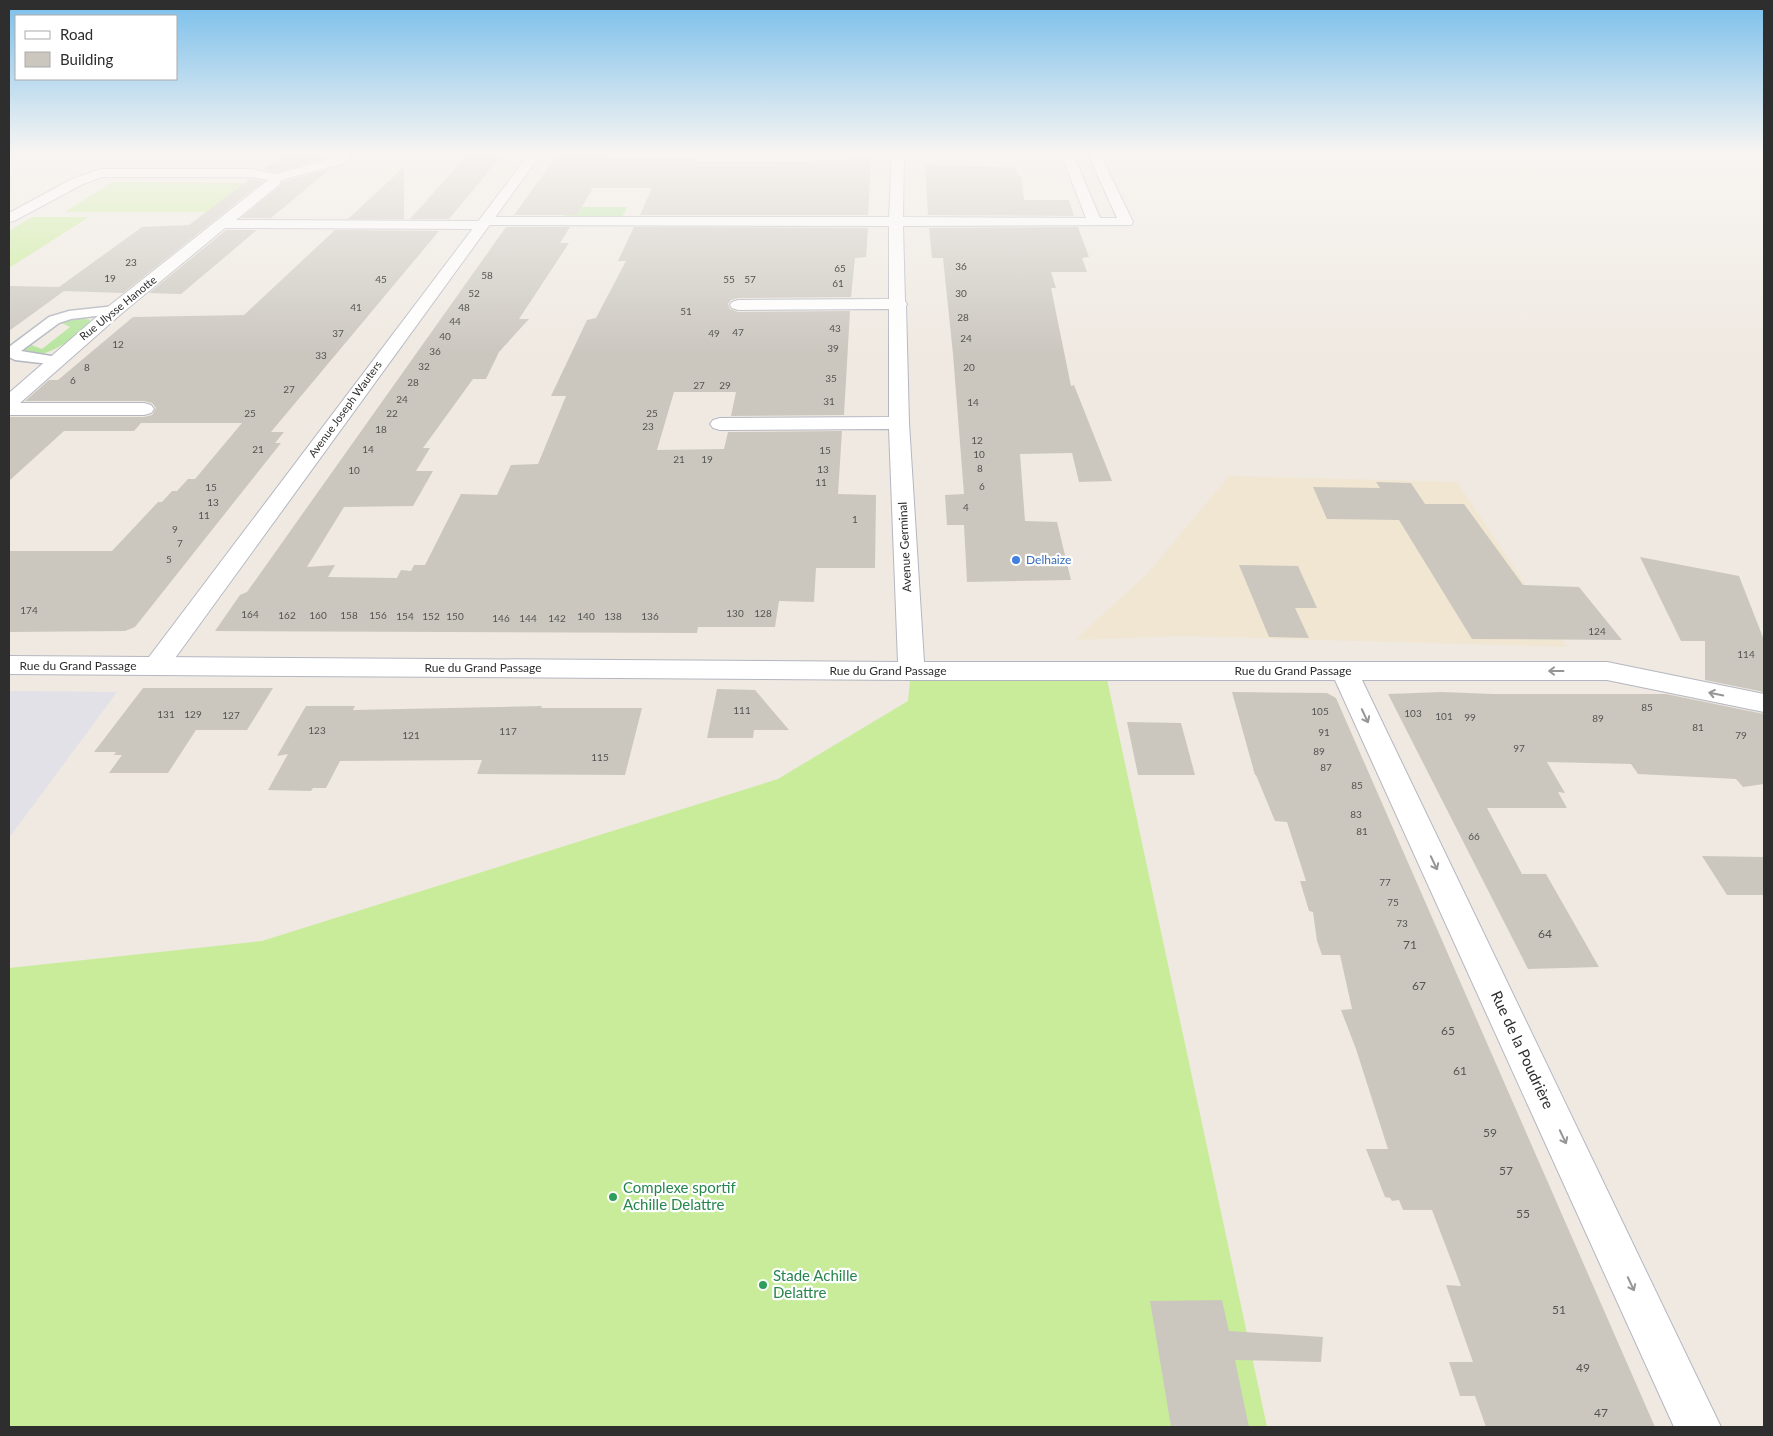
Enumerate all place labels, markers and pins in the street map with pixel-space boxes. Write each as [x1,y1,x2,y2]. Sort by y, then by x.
place label: Delhaize [1026,552,1071,567]
marker: Delhaize [1010,554,1022,566]
place label: Complexe sportif Achille Delattre [623,1178,736,1213]
marker: Complexe sportif Achille Delattre [607,1191,619,1203]
place label: Stade Achille Delattre [773,1266,857,1301]
marker: Stade Achille Delattre [757,1279,769,1291]

